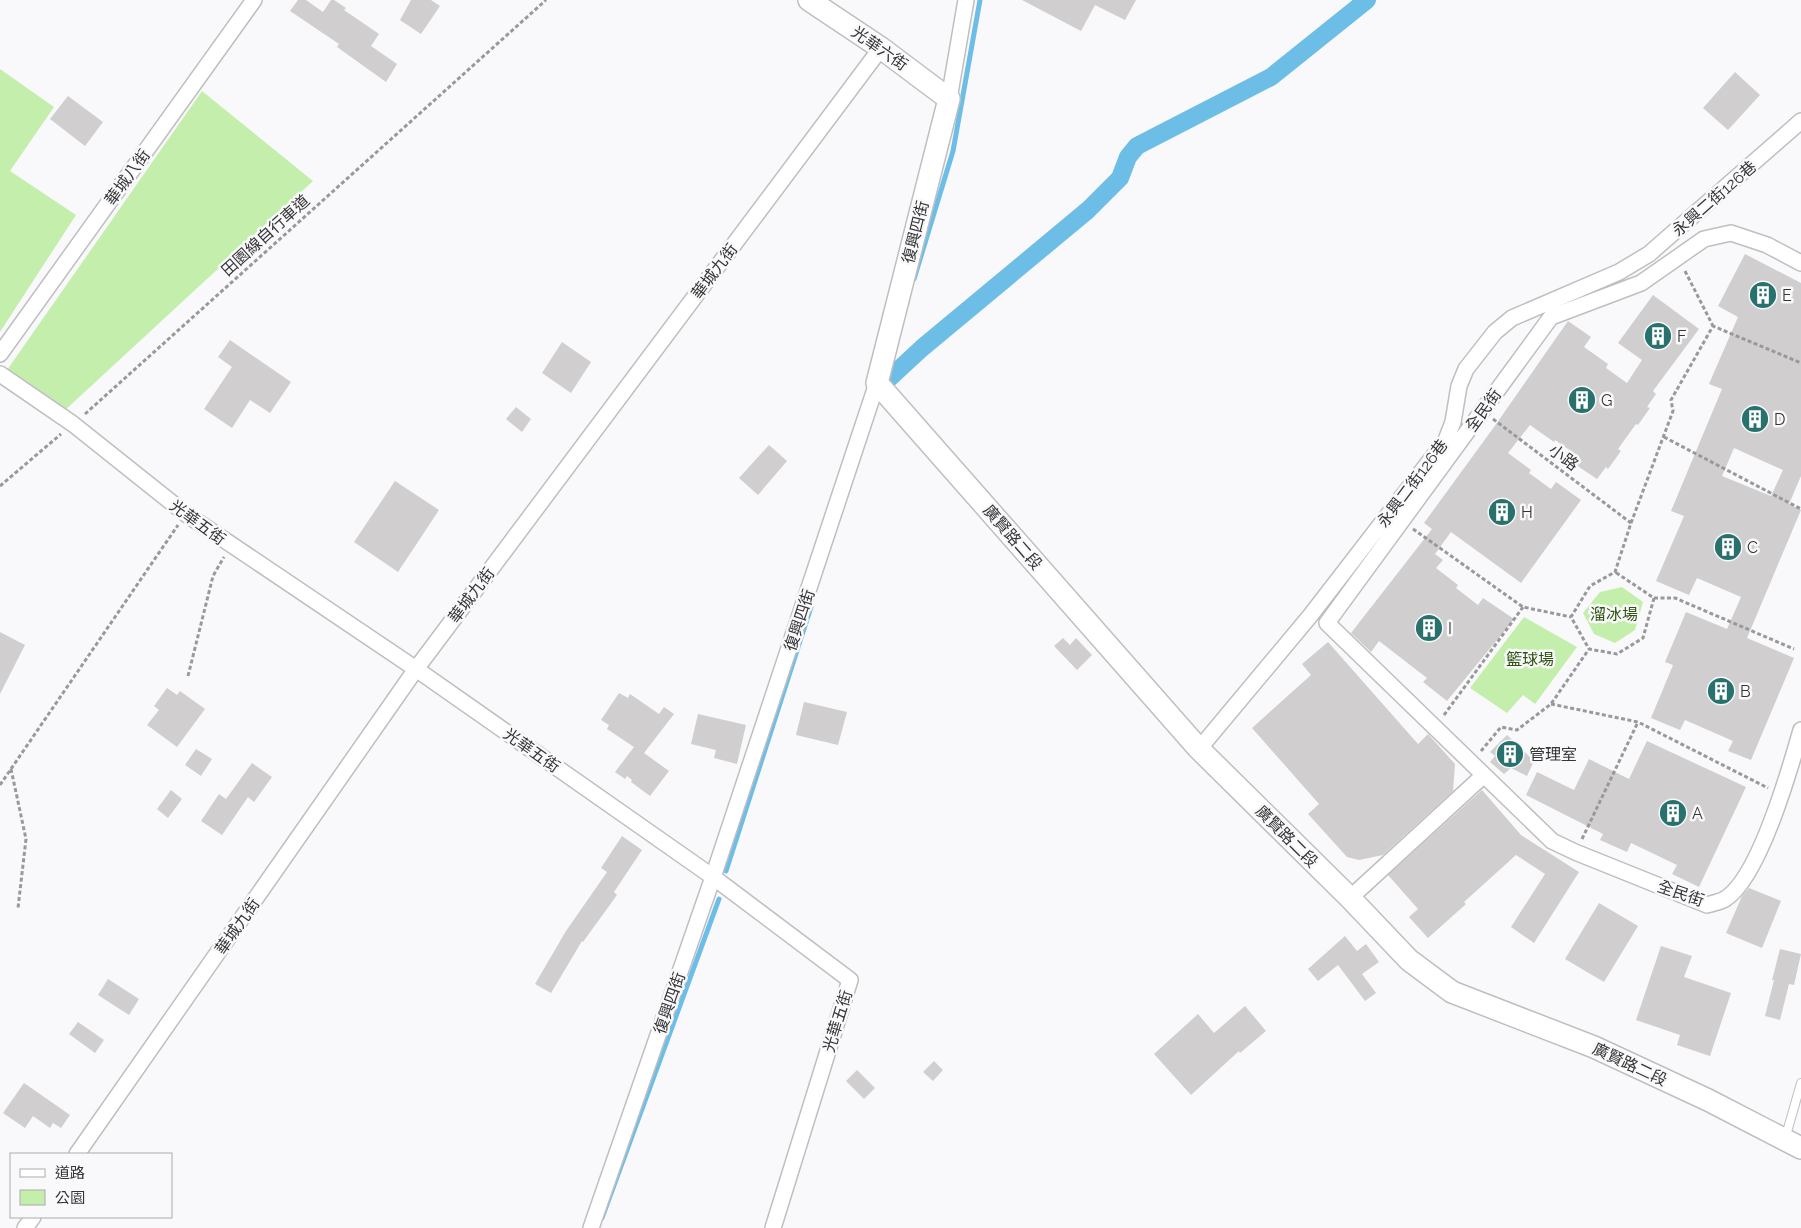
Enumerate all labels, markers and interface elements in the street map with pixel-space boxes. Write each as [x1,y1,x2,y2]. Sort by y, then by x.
street label: 光華六街 [848,22,911,75]
street label: 華城八街 [101,146,154,209]
street label: 永興二街126巷 [1669,157,1760,240]
street label: 田園線自行車道 [217,191,313,280]
street label: 復興四街 [899,199,932,265]
street label: 華城九街 [688,240,741,303]
building icon: E [1748,280,1778,310]
place label: E [1782,286,1792,305]
building icon: F [1643,321,1673,351]
place label: F [1677,327,1686,346]
street label: 全民街 [1462,385,1505,435]
building icon: G [1567,385,1597,415]
place label: G [1601,391,1612,410]
building icon: D [1740,404,1770,434]
place label: D [1774,410,1785,429]
street label: 永興二街126巷 [1373,436,1452,531]
street label: 小路 [1545,440,1582,475]
street label: 光華五街 [166,496,229,549]
building icon: H [1487,497,1517,527]
street label: 廣賢路二段 [979,501,1046,574]
place label: H [1521,503,1533,522]
building icon: C [1713,532,1743,562]
place label: C [1747,538,1758,557]
street label: 華城九街 [445,564,498,627]
street label: 復興四街 [781,587,818,654]
park label: 溜冰場 [1590,605,1638,624]
building icon: I [1414,613,1444,643]
place label: I [1448,619,1452,638]
park label: 籃球場 [1506,650,1554,669]
building icon: B [1706,676,1736,706]
place label: B [1740,682,1751,701]
street label: 光華五街 [500,724,563,777]
building icon: 管理室 [1495,739,1525,769]
place label: 管理室 [1529,745,1577,764]
building icon: A [1658,798,1688,828]
street label: 廣賢路二段 [1252,801,1322,871]
place label: A [1692,804,1703,823]
street label: 全民街 [1655,877,1707,910]
street label: 華城九街 [211,895,264,958]
street label: 復興四街 [650,970,689,1037]
street label: 光華五街 [819,988,856,1055]
street label: 廣賢路二段 [1590,1039,1670,1090]
legend [10,1153,172,1218]
text: 道路 [55,1164,85,1182]
text: 公園 [55,1189,85,1207]

